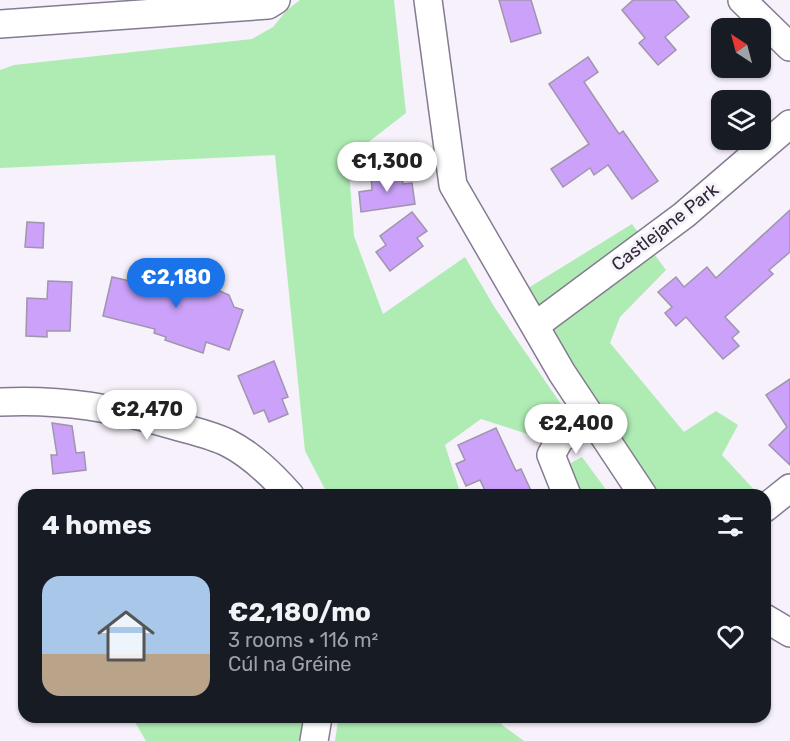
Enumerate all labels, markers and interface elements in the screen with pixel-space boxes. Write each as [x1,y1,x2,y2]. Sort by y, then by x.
north arrow [711,18,771,78]
map controls [711,18,771,150]
button: layers [711,90,771,150]
pin: €1,300 [338,142,436,193]
text: €1,300 [351,149,423,173]
street label: Castlejane Park [607,178,724,276]
pin: €2,180 [127,258,225,309]
text: €2,180 [141,265,211,289]
pin: €2,470 [98,390,196,441]
text: €2,470 [111,397,183,421]
pin: €2,400 [527,404,625,455]
text: €2,400 [539,411,613,435]
icon: filters [714,509,747,542]
text: 4 homes [42,510,152,541]
text: €2,180/mo [228,597,371,628]
icon: home [90,600,162,672]
icon: heart [714,620,747,653]
text: 3 rooms · 116 m² [228,628,378,652]
text: Cúl na Gréine [228,652,352,676]

